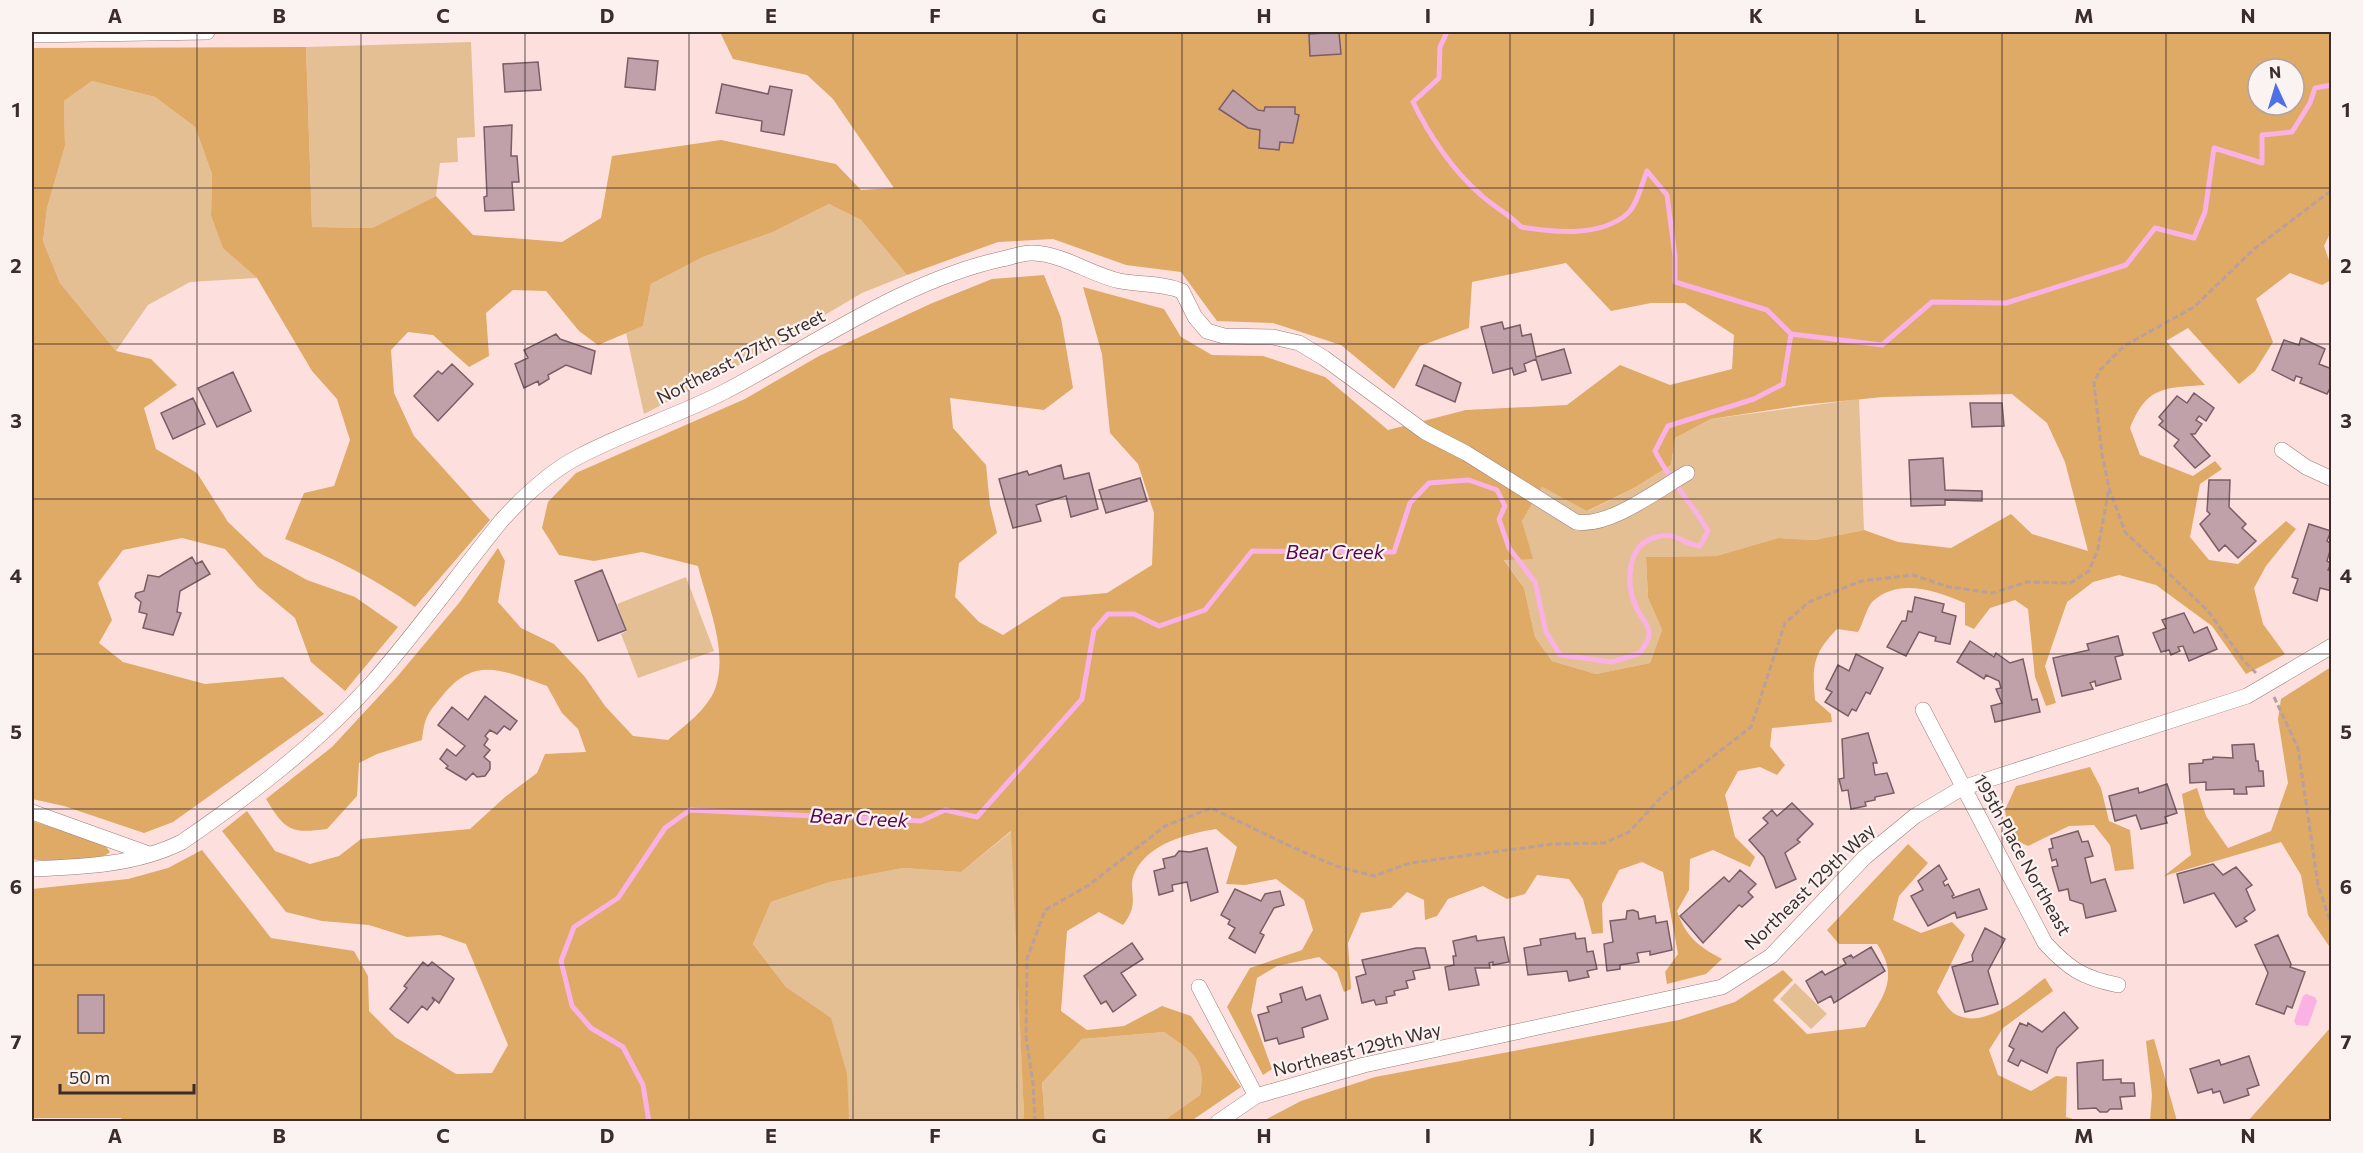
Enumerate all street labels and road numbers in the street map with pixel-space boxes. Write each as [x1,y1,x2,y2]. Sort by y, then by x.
street label: Northeast 127th Street [653,304,829,408]
street label: 195th Place Northeast [1969,770,2076,939]
street label: Northeast 129th Way [1740,818,1879,954]
street label: Northeast 129th Way [1270,1017,1443,1081]

